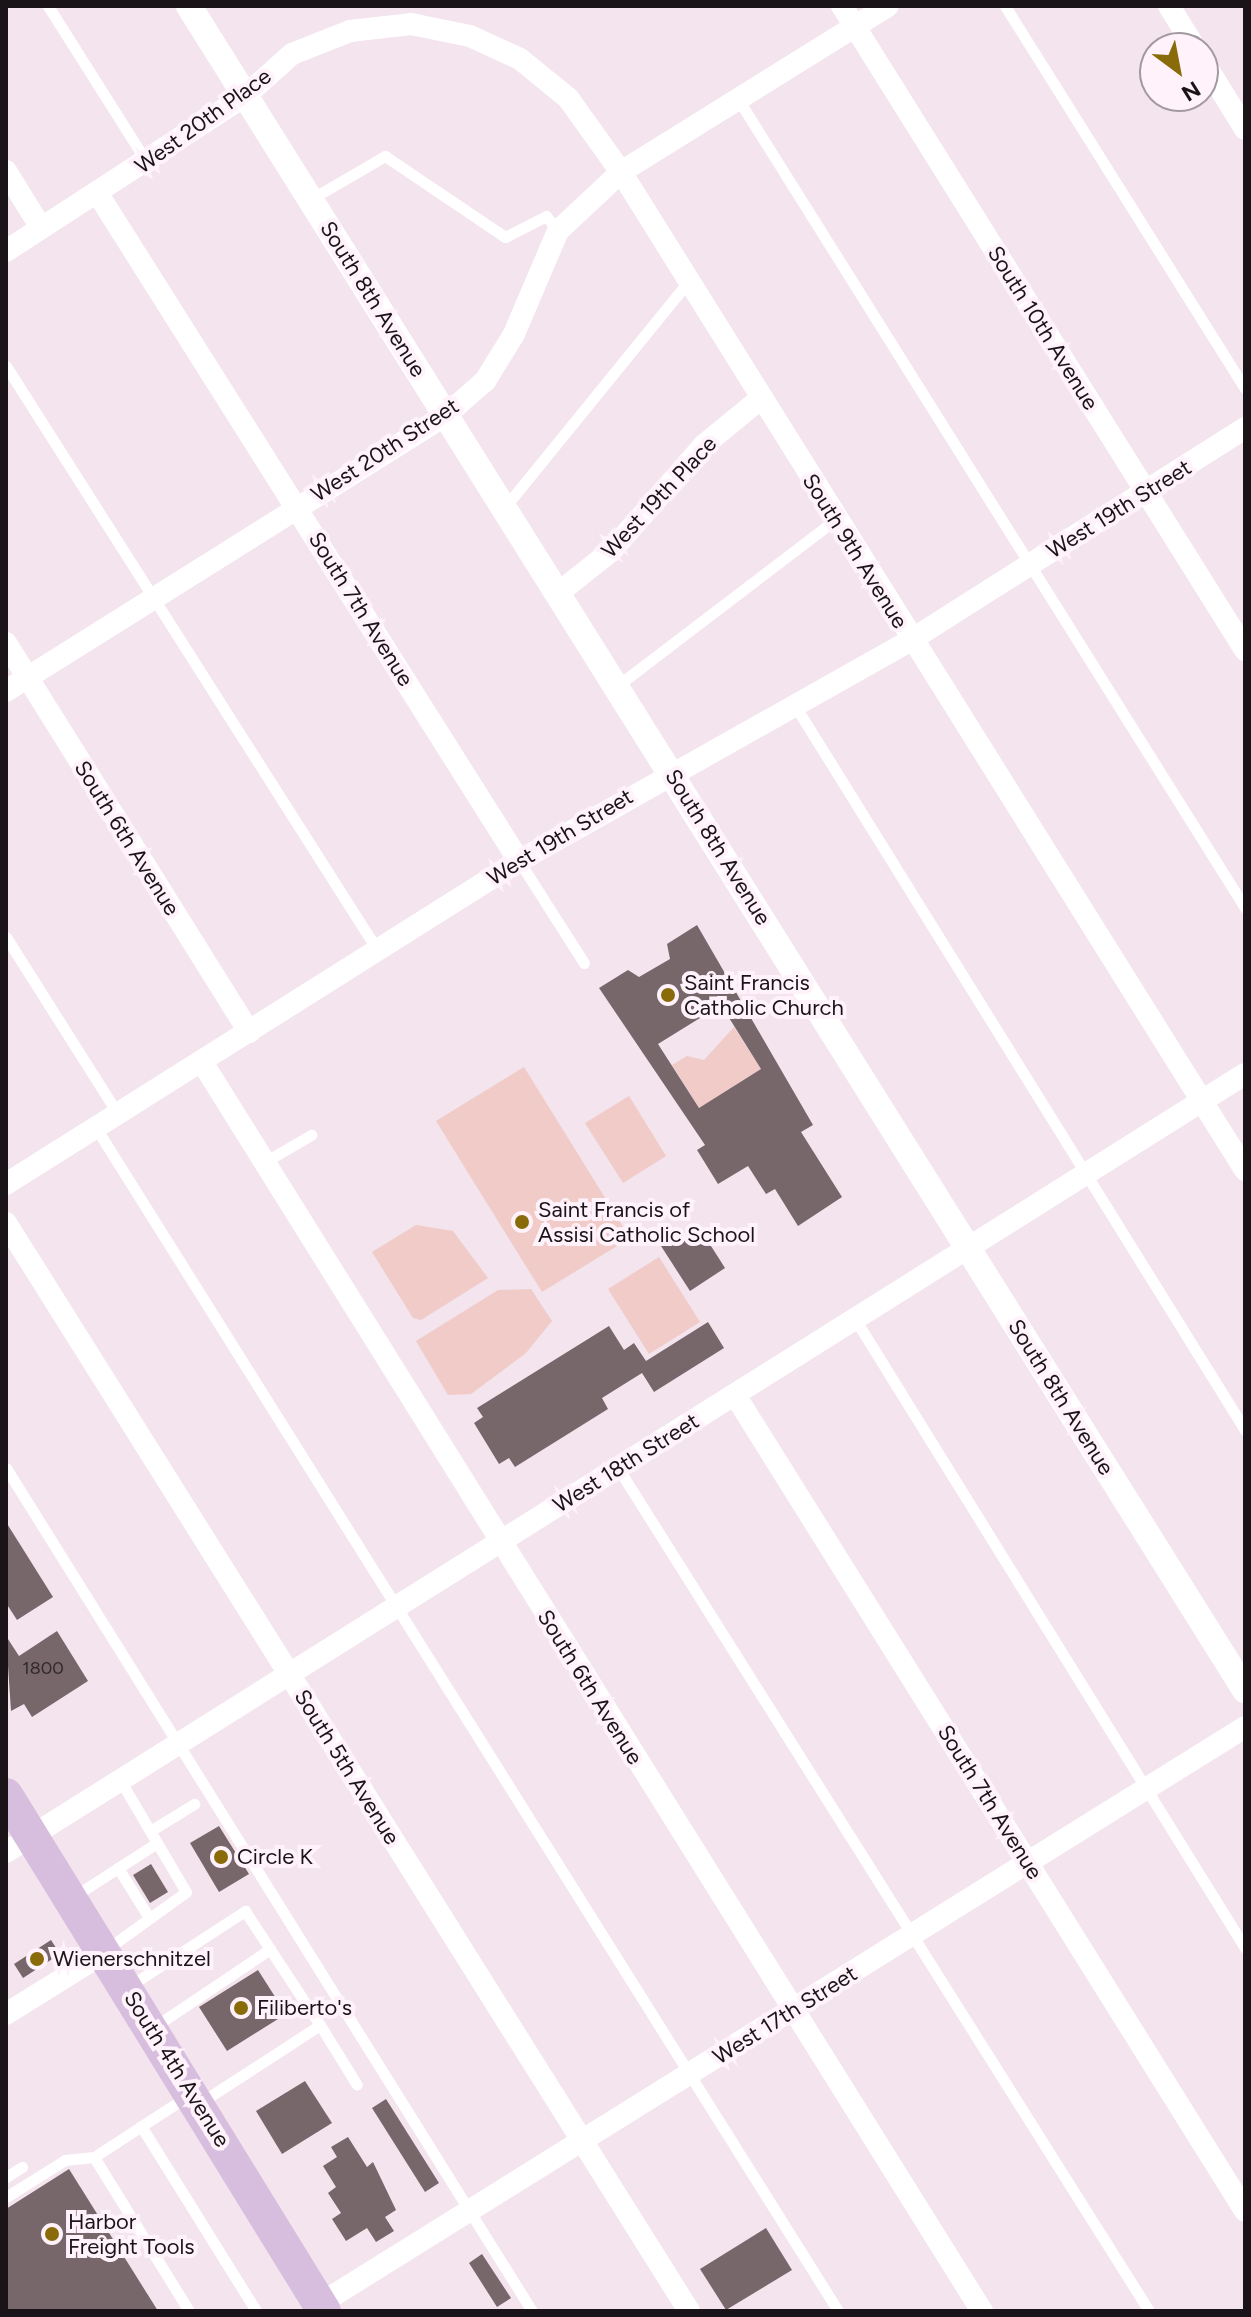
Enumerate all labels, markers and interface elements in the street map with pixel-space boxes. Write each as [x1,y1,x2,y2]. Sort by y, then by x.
north arrow [1139,32,1219,112]
street label: West 20th Place [130,63,276,179]
text: N [1177,75,1205,107]
street label: South 8th Avenue [315,216,431,382]
street label: South 10th Avenue [982,241,1104,415]
street label: West 20th Street [306,393,464,507]
street label: West 19th Place [596,431,722,563]
street label: West 19th Street [1042,454,1196,564]
street label: South 9th Avenue [797,469,913,633]
street label: South 7th Avenue [303,527,419,691]
street label: South 6th Avenue [69,756,185,920]
street label: South 8th Avenue [660,764,776,930]
street label: West 19th Street [482,783,638,891]
place label: Saint Francis Catholic Church [684,969,844,1020]
marker: Saint Francis Catholic Church [659,986,677,1004]
place label: Saint Francis of Assisi Catholic School [538,1196,755,1248]
marker: Saint Francis of Assisi Catholic School [513,1213,531,1231]
street label: South 8th Avenue [1003,1314,1119,1480]
street label: West 18th Street [548,1408,704,1518]
street label: South 6th Avenue [532,1605,648,1769]
house number: 1800 [22,1657,64,1679]
street label: South 5th Avenue [289,1685,405,1849]
street label: South 7th Avenue [932,1720,1048,1884]
place label: Circle K [237,1844,313,1870]
marker: Circle K [212,1848,230,1866]
place label: Wienerschnitzel [53,1946,211,1972]
marker: Wienerschnitzel [28,1950,46,1968]
street label: West 17th Street [708,1960,862,2070]
street label: South 4th Avenue [118,1986,236,2152]
place label: Filiberto's [257,1995,352,2021]
marker: Filiberto's [232,1999,250,2017]
place label: Harbor Freight Tools [68,2208,195,2260]
marker: Harbor Freight Tools [43,2225,61,2243]

